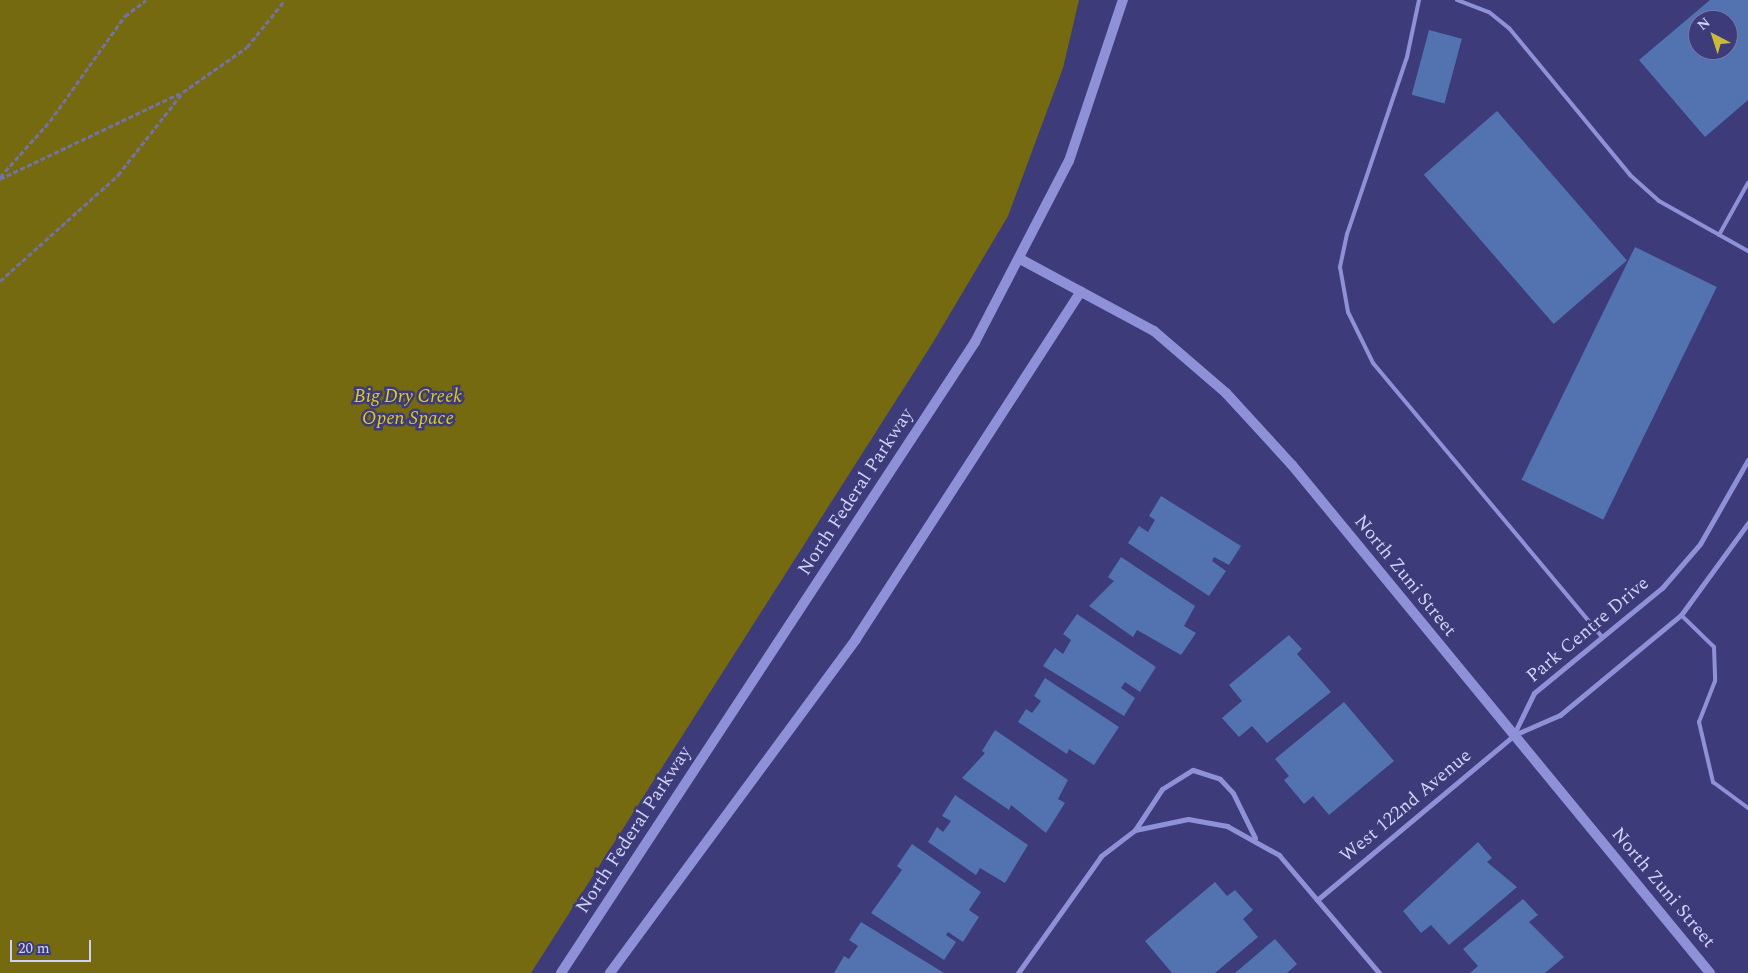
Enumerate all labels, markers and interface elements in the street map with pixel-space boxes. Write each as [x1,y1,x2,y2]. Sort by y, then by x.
north arrow [1688,10,1738,60]
text: N [1693,12,1715,36]
park label: Big Dry Creek Open Space [354,386,462,430]
street label: North Federal Parkway [793,404,919,580]
street label: North Zuni Street [1349,511,1461,641]
street label: Park Centre Drive [1522,572,1654,688]
street label: North Federal Parkway [571,742,697,918]
street label: West 122nd Avenue [1336,744,1476,868]
street label: North Zuni Street [1606,823,1720,953]
scale bar [12,930,94,962]
text: 20 m [18,937,50,960]

